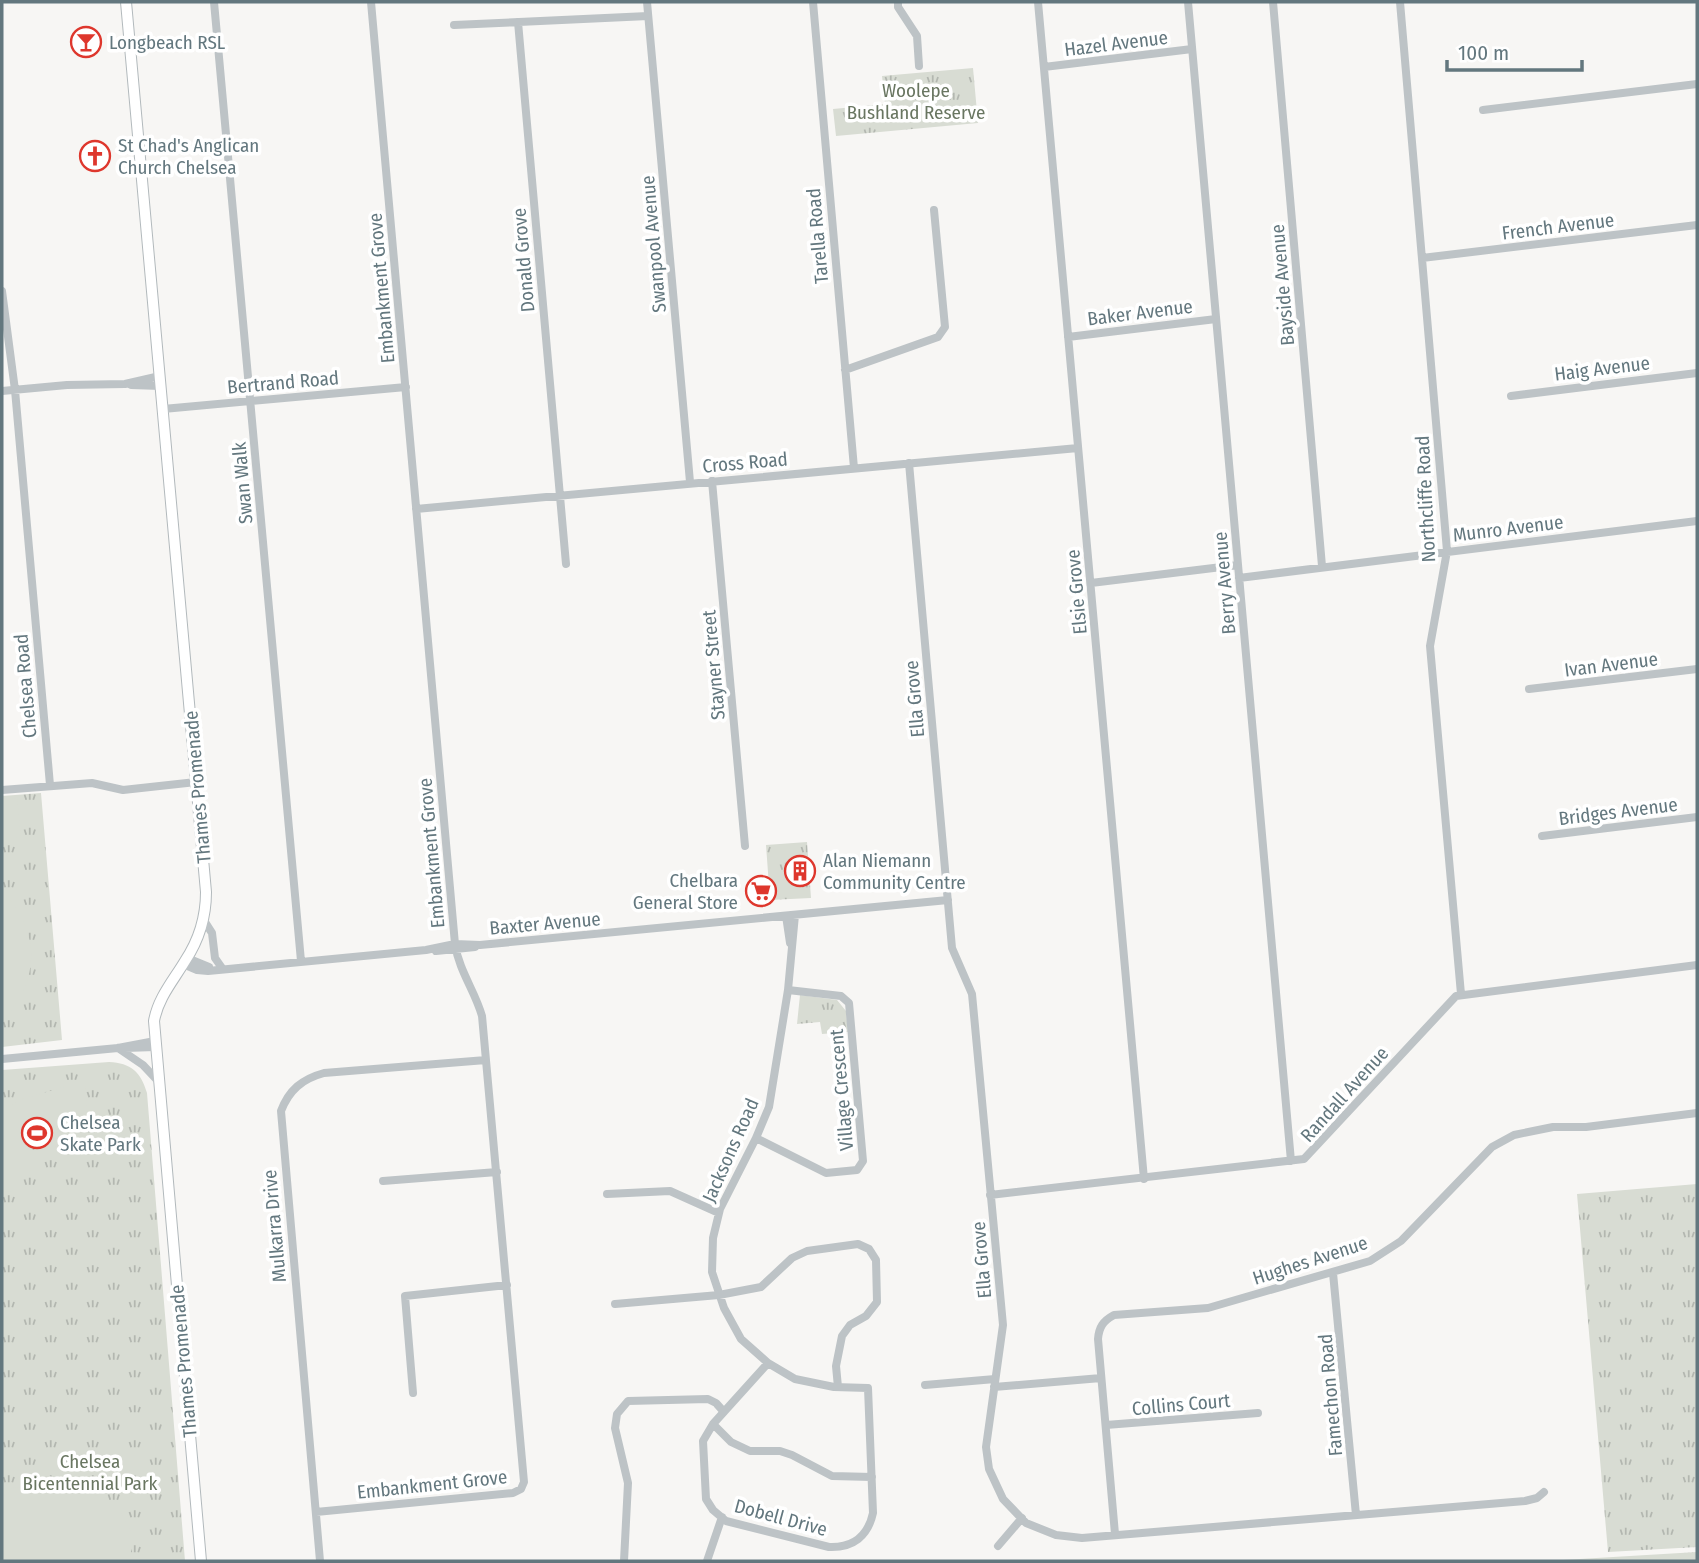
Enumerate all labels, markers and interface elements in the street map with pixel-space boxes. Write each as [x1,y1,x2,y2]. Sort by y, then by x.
bar icon: Longbeach RSL [69,25,103,59]
street label: Hazel Avenue [1063,26,1169,61]
scale bar [1447,28,1582,72]
place label: Longbeach RSL [109,31,226,54]
text: 100 m [1458,40,1509,66]
park label: Woolepe Bushland Reserve [847,79,985,124]
place label: St Chad's Anglican Church Chelsea [118,134,259,179]
church icon: St Chad's Anglican Church Chelsea [78,139,112,173]
street label: Swanpool Avenue [636,174,671,314]
street label: Tarella Road [802,187,833,285]
street label: Donald Grove [507,207,540,313]
street label: French Avenue [1501,208,1615,245]
street label: Embankment Grove [363,212,400,364]
street label: Bayside Avenue [1266,223,1299,347]
street label: Baker Avenue [1086,295,1194,330]
street label: Haig Avenue [1553,351,1651,386]
street label: Bertrand Road [226,366,340,399]
street label: Northcliffe Road [1411,435,1440,563]
street label: Swan Walk [227,441,258,525]
street label: Cross Road [702,447,789,478]
street label: Munro Avenue [1452,510,1565,547]
street label: Berry Avenue [1209,531,1240,635]
street label: Elsie Grove [1061,549,1092,635]
street label: Stayner Street [697,608,730,721]
street label: Chelsea Road [9,633,42,739]
street label: Ivan Avenue [1563,647,1659,682]
street label: Ella Grove [900,660,929,738]
street label: Thames Promenade [179,710,216,864]
street label: Embankment Grove [413,777,450,929]
street label: Bridges Avenue [1557,793,1679,830]
place label: Alan Niemann Community Centre [823,849,966,894]
building icon: Alan Niemann Community Centre [783,854,817,888]
place label: Chelbara General Store [633,869,738,914]
supermarket icon: Chelbara General Store [744,874,778,908]
street label: Baxter Avenue [488,907,602,940]
street label: Village Crescent [825,1027,858,1152]
street label: Randall Avenue [1296,1042,1393,1147]
street label: Jacksons Road [697,1095,764,1206]
place label: Chelsea Skate Park [60,1111,141,1156]
sports icon: Chelsea Skate Park [20,1116,54,1150]
street label: Mulkarra Drive [258,1169,291,1283]
street label: Ella Grove [967,1221,996,1299]
street label: Hughes Avenue [1250,1231,1371,1290]
street label: Thames Promenade [165,1284,202,1438]
street label: Famechon Road [1314,1333,1347,1457]
street label: Collins Court [1131,1389,1232,1420]
park label: Chelsea Bicentennial Park [23,1450,158,1495]
street label: Embankment Grove [356,1465,508,1504]
street label: Dobell Drive [732,1494,830,1541]

